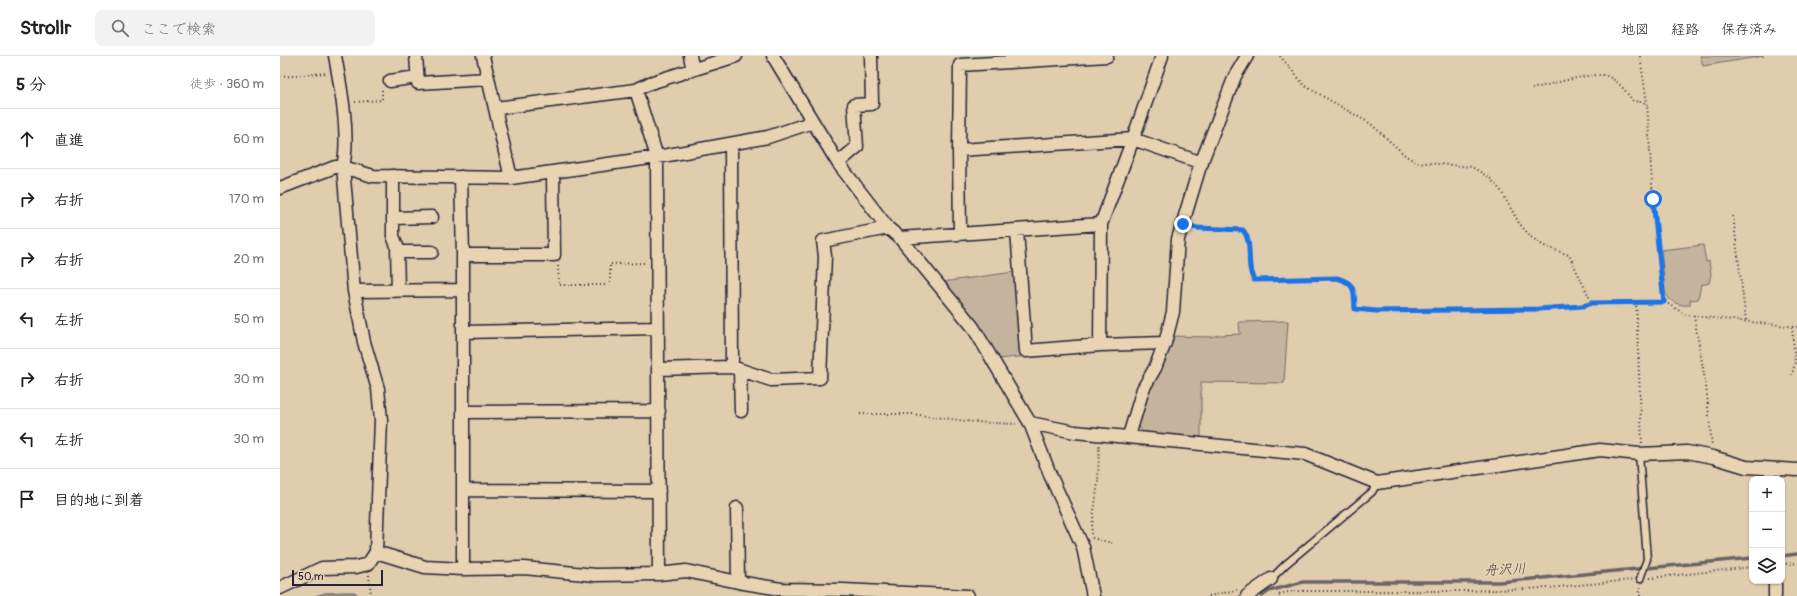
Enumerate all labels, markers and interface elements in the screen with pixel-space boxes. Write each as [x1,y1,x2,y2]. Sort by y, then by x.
search box [95,10,375,46]
text: Strollr [20,16,71,40]
icon: search [109,17,131,39]
text: ここで検索 [141,20,216,39]
text: 地図 [1621,21,1649,38]
text: 経路 [1671,21,1699,38]
text: 保存済み [1721,21,1777,38]
text: 5 分 [16,74,46,95]
text: 徒歩 · 360 m [190,76,264,92]
icon: ahead [16,128,38,150]
text: 直進 [54,131,84,150]
text: 60 m [233,131,264,147]
icon: right [16,188,38,210]
route start [1644,190,1662,208]
text: 右折 [54,191,84,210]
text: 170 m [229,191,264,207]
route end [1174,215,1192,233]
icon: right [16,248,38,270]
text: 右折 [54,251,84,270]
text: 20 m [233,251,264,267]
icon: left [16,308,38,330]
text: 左折 [54,311,84,330]
text: 50 m [234,311,264,327]
icon: right [16,368,38,390]
text: 右折 [54,371,84,390]
text: 30 m [234,371,264,387]
icon: left [16,428,38,450]
text: 左折 [54,431,84,450]
text: 30 m [234,431,264,447]
map controls [1749,476,1785,584]
button: + [1749,476,1785,512]
icon: arrive [16,488,38,510]
text: 目的地に到着 [54,491,144,510]
button: − [1749,512,1785,548]
button: layers [1749,548,1785,584]
water label: 舟沢川 [1484,560,1526,579]
scale bar [292,568,383,587]
text: 50 m [298,570,324,583]

